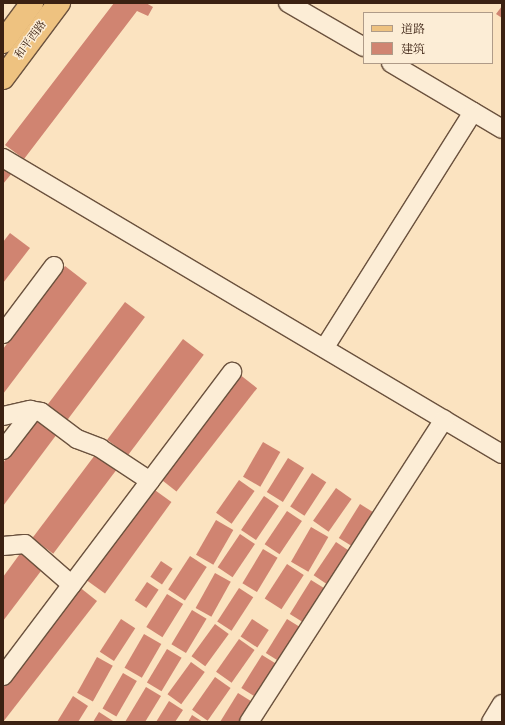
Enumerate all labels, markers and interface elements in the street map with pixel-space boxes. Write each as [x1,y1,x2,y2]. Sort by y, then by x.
legend [363,12,493,64]
street label: 和平西路 [12,18,50,62]
text: 道路 [401,21,425,37]
text: 建筑 [401,41,425,57]

